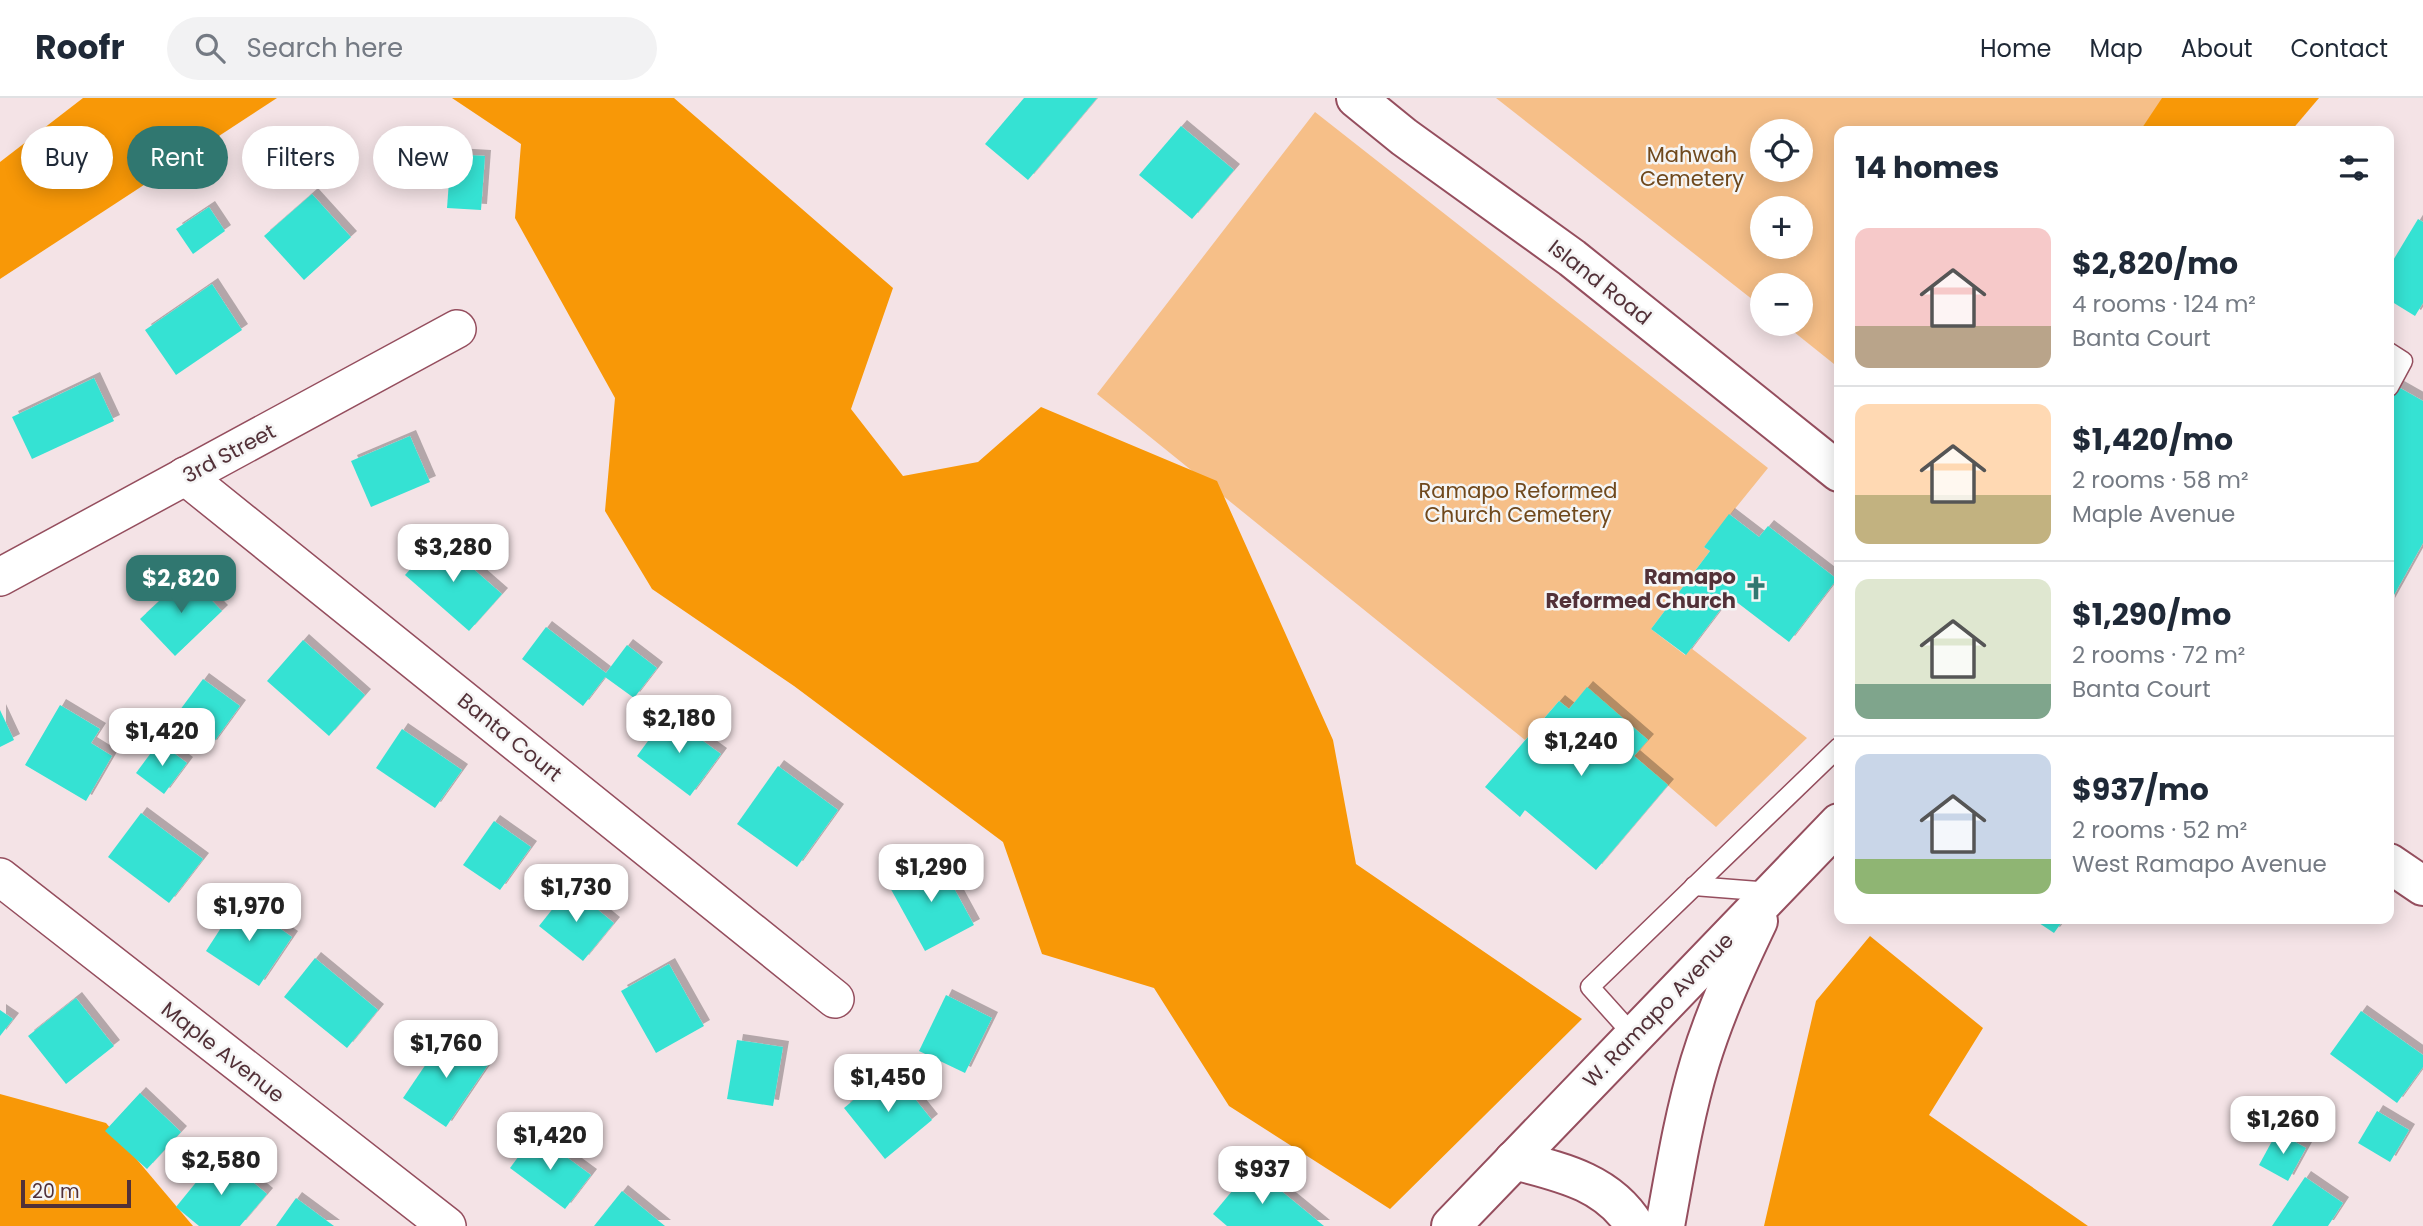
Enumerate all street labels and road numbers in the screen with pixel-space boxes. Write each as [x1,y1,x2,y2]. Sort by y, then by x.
street label: Island Road [1542,233,1658,331]
street label: 3rd Street [177,416,281,490]
street label: Banta Court [452,686,568,788]
street label: W. Ramapo Avenue [1576,926,1740,1094]
street label: Maple Avenue [155,995,291,1109]

